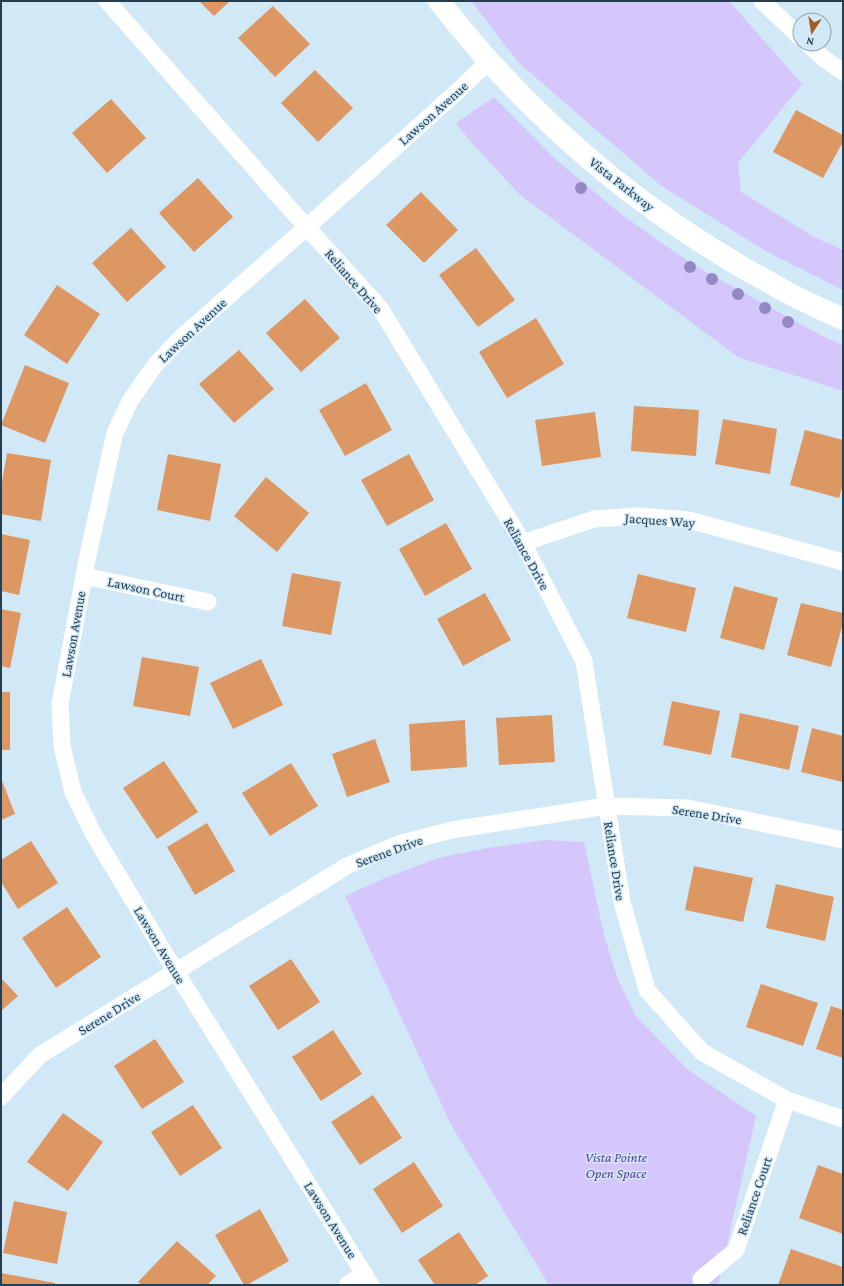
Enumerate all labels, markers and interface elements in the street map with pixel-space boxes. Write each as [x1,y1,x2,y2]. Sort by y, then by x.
north arrow [792,12,832,52]
text: N [805,35,815,48]
street label: Lawson Avenue [395,78,471,148]
street label: Vista Parkway [586,154,658,215]
street label: Reliance Drive [322,246,386,316]
street label: Lawson Avenue [155,294,229,366]
street label: Jacques Way [622,509,696,530]
street label: Reliance Drive [501,515,553,593]
street label: Lawson Court [106,573,186,605]
street label: Lawson Avenue [58,590,88,678]
street label: Serene Drive [671,801,743,827]
street label: Reliance Drive [601,820,629,902]
street label: Serene Drive [353,831,425,871]
street label: Lawson Avenue [131,903,189,987]
street label: Serene Drive [75,988,143,1038]
park label: Vista Pointe Open Space [585,1149,648,1181]
street label: Reliance Court [733,1154,775,1237]
street label: Lawson Avenue [301,1179,361,1261]

